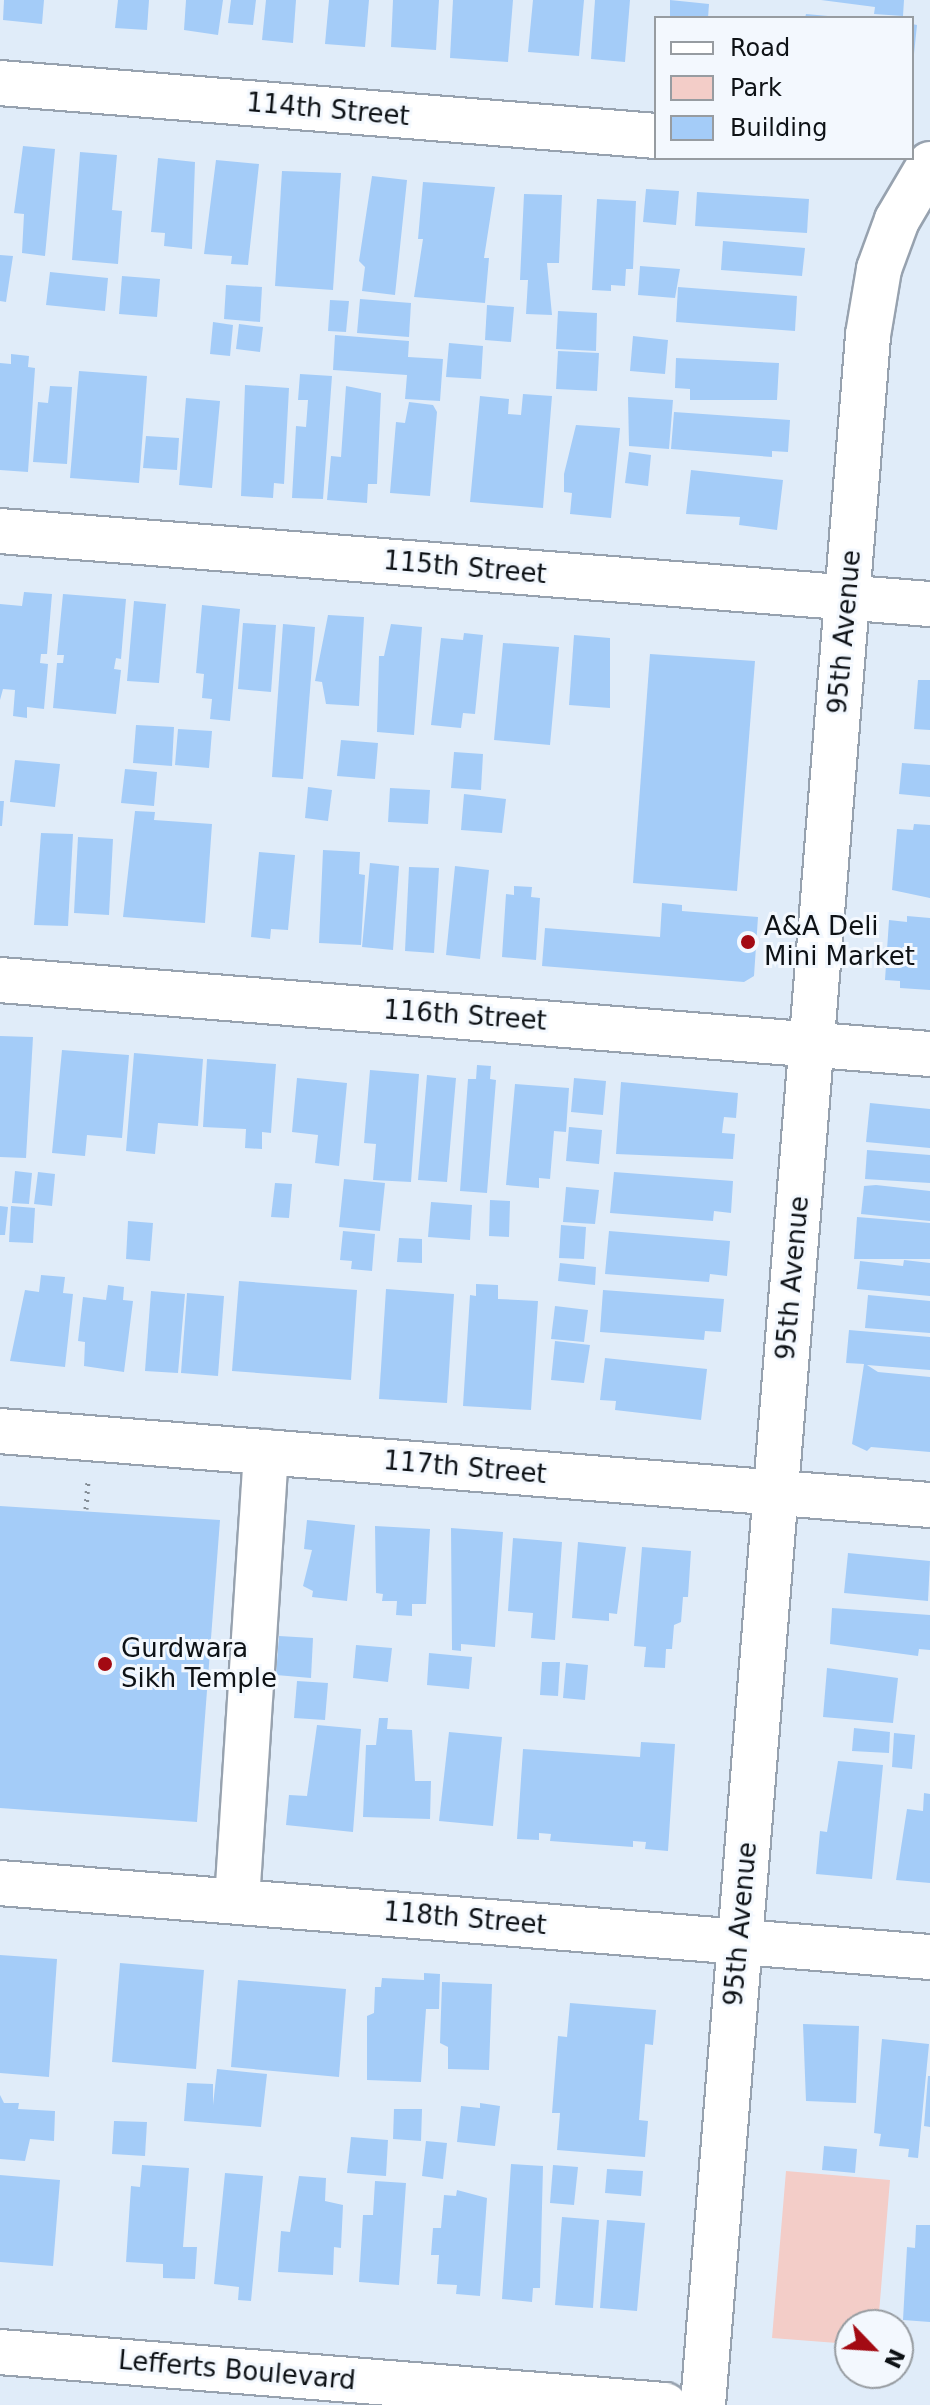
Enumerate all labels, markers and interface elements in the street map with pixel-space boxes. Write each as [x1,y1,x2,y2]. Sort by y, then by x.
legend [654,16,914,160]
text: Road [730,34,790,62]
text: Park [730,74,782,102]
street label: 114th Street [245,87,411,133]
text: Building [730,114,827,142]
street label: 115th Street [382,545,548,591]
street label: 95th Avenue [822,549,868,715]
place label: A&A Deli Mini Market [764,911,915,972]
marker: A&A Deli Mini Market [739,933,757,951]
street label: 116th Street [382,995,548,1037]
street label: 95th Avenue [770,1195,816,1361]
street label: 117th Street [382,1445,548,1491]
place label: Gurdwara Sikh Temple [121,1633,277,1694]
marker: Gurdwara Sikh Temple [96,1655,114,1673]
street label: 95th Avenue [718,1841,764,2007]
street label: 118th Street [382,1896,548,1942]
north arrow [834,2309,914,2389]
street label: Lefferts Boulevard [117,2345,357,2397]
text: N [879,2345,910,2372]

